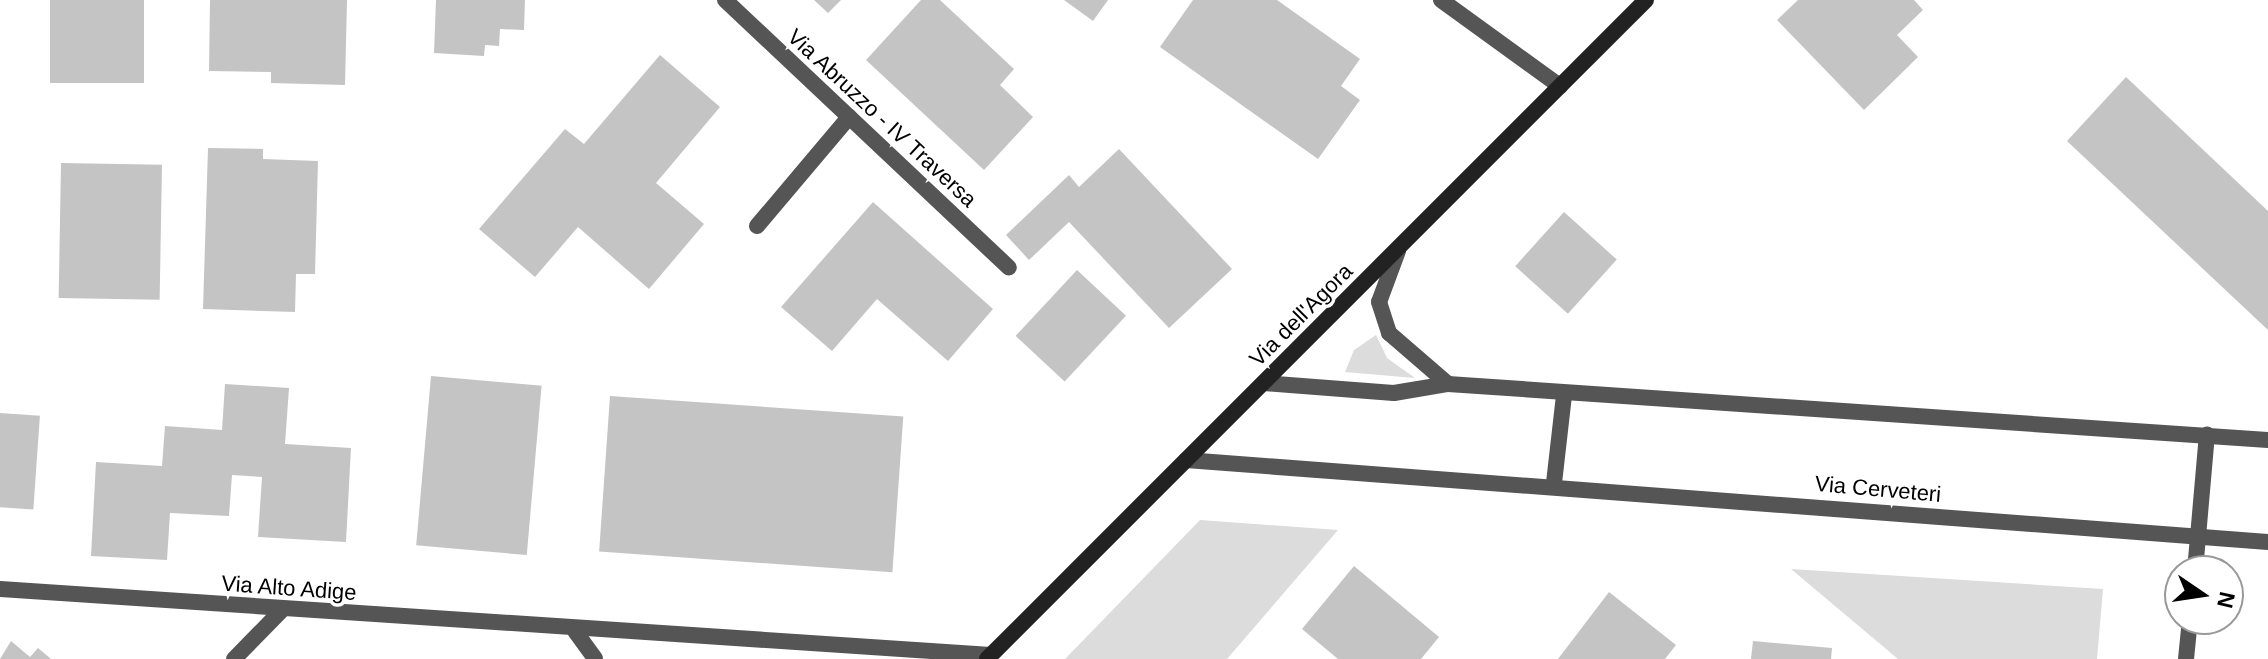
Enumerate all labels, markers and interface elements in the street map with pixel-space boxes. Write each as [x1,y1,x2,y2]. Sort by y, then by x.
street label: Via Abruzzo - IV Traversa [781,23,983,213]
street label: Via dell'Agora [1244,258,1358,372]
street label: Via Cerveteri [1814,470,1942,508]
north arrow [2164,555,2244,635]
street label: Via Alto Adige [219,570,359,606]
text: N [2212,590,2240,611]

